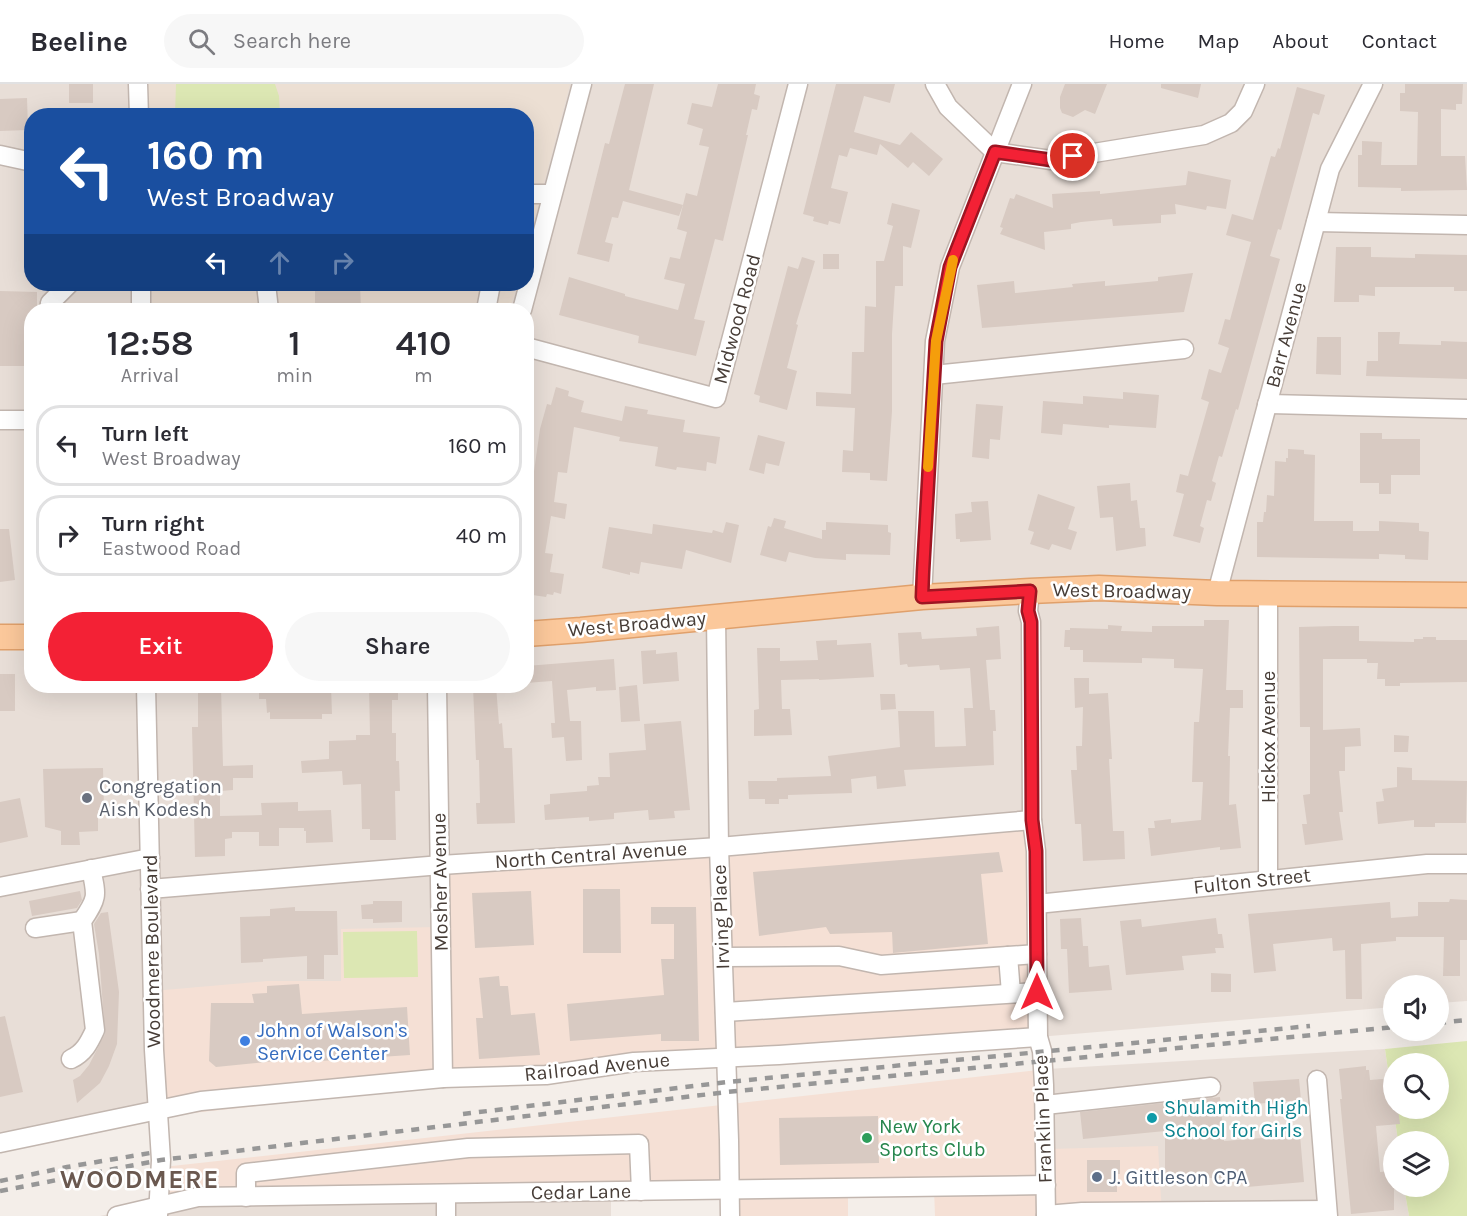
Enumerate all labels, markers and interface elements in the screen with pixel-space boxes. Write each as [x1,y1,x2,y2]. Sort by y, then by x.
search box [164,14,584,68]
text: Beeline [30,25,128,58]
icon: search [185,25,218,58]
text: Search here [233,28,351,54]
text: Home [1109,29,1165,53]
text: Map [1198,29,1239,53]
text: About [1272,29,1329,53]
text: Contact [1362,29,1437,53]
text: 160 m [147,130,265,180]
pin [1047,130,1098,181]
icon: left [48,132,126,210]
icon: arrive [1056,139,1089,172]
text: West Broadway [147,181,334,213]
icon: left [200,246,233,279]
icon: ahead [263,246,296,279]
icon: right [326,246,359,279]
street label: Midwood Road [709,251,765,387]
street label: Barr Avenue [1261,280,1311,390]
text: 12:58 [107,322,194,364]
text: 1 [288,322,301,364]
text: 410 [395,322,451,364]
text: Arrival [121,364,179,387]
text: min [276,364,313,387]
text: m [414,364,433,387]
text: Turn left [102,421,189,447]
icon: left [51,429,84,462]
text: 160 m [448,433,507,459]
text: West Broadway [102,447,241,470]
text: Turn right [102,511,205,537]
icon: right [51,519,84,552]
text: 40 m [456,523,507,549]
text: Eastwood Road [102,537,241,560]
street label: West Broadway [1053,578,1191,604]
street label: West Broadway [567,607,707,641]
button: Exit [48,612,273,681]
button: Share [285,612,510,681]
street label: Hickox Avenue [1257,671,1280,803]
place label: Congregation Aish Kodesh [99,775,222,821]
marker: Congregation Aish Kodesh [80,791,94,805]
street label: Mosher Avenue [427,813,453,951]
street label: North Central Avenue [494,837,688,873]
street label: Woodmere Boulevard [139,854,165,1048]
street label: Fulton Street [1192,863,1312,899]
street label: Irving Place [708,864,734,970]
position arrow [1005,960,1069,1024]
map controls [1383,975,1449,1197]
button: sound [1383,975,1449,1041]
place label: John of Walson's Service Center [257,1019,408,1065]
marker: John of Walson's Service Center [238,1034,252,1048]
street label: Railroad Avenue [523,1048,671,1086]
button: search [1383,1053,1449,1119]
street label: Franklin Place [1029,1054,1057,1184]
place label: Shulamith High School for Girls [1164,1096,1309,1142]
marker: Shulamith High School for Girls [1145,1111,1159,1125]
place label: New York Sports Club [879,1115,986,1161]
marker: New York Sports Club [860,1131,874,1145]
button: layers [1383,1131,1449,1197]
district label: WOODMERE [60,1164,220,1195]
place label: J. Gittleson CPA [1109,1166,1247,1189]
marker: J. Gittleson CPA [1090,1170,1104,1184]
street label: Cedar Lane [531,1180,631,1204]

